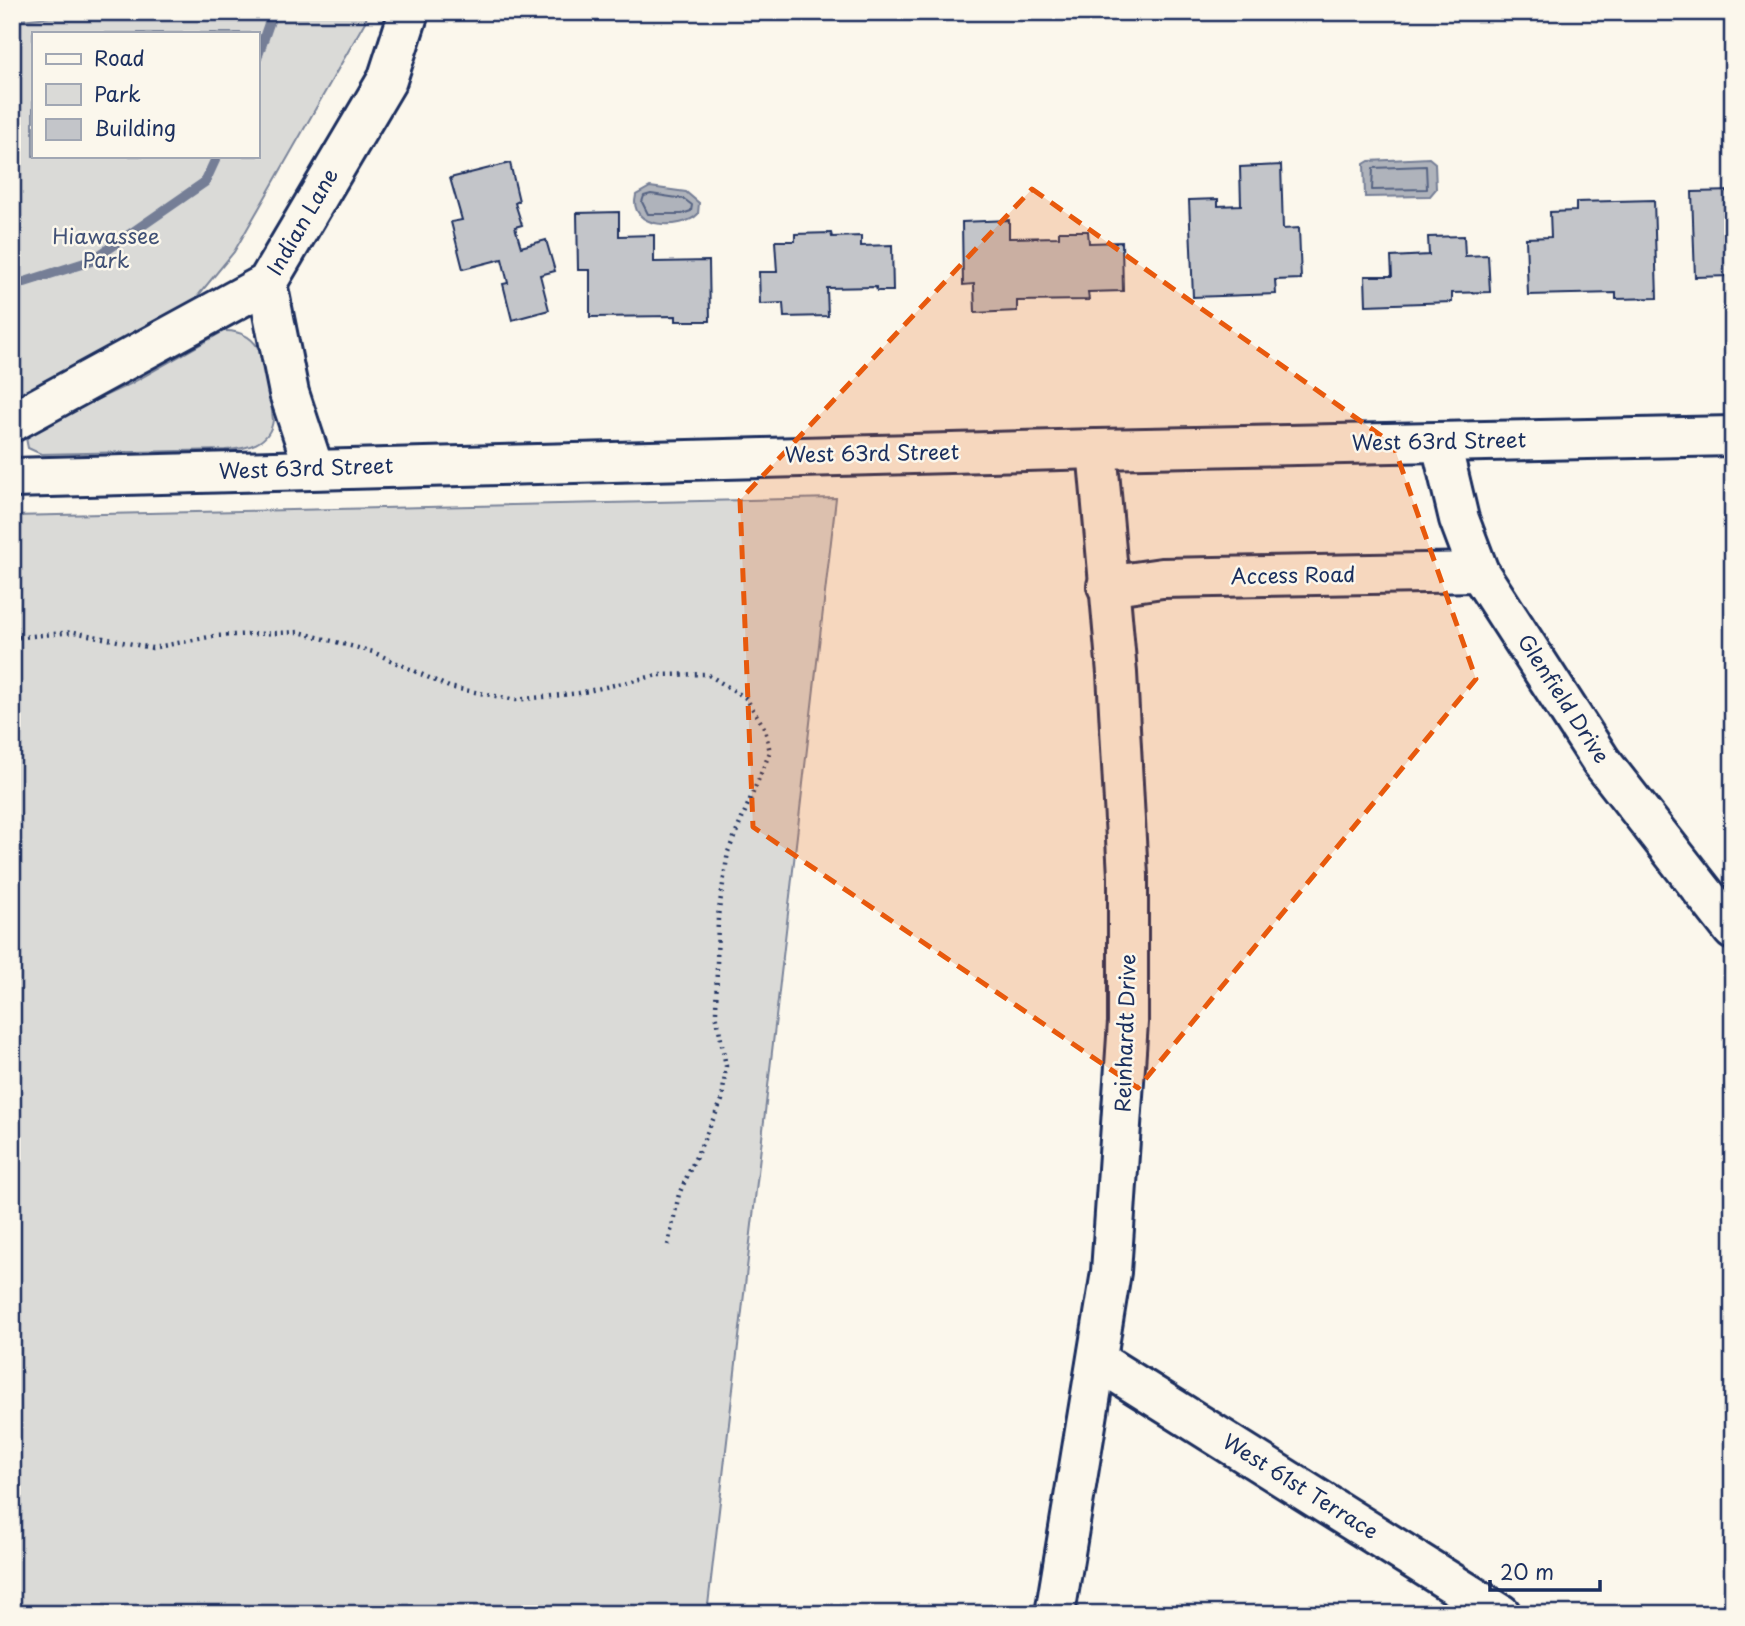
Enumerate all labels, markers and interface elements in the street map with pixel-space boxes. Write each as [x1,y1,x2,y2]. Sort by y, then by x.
legend [32,32,259,158]
text: Road [94,41,145,73]
text: Park [94,77,141,109]
text: Building [94,111,176,143]
street label: Indian Lane [258,161,345,281]
park label: Hiawassee Park [52,219,160,275]
street label: West 63rd Street [1351,422,1527,458]
street label: West 63rd Street [784,434,960,470]
street label: West 63rd Street [218,448,394,486]
street label: Access Road [1230,557,1356,591]
street label: Glenfield Drive [1511,627,1619,769]
street label: Reinhardt Drive [1105,953,1143,1113]
street label: West 61st Terrace [1217,1425,1385,1546]
scale bar [1490,1549,1600,1593]
text: 20 m [1500,1555,1554,1587]

